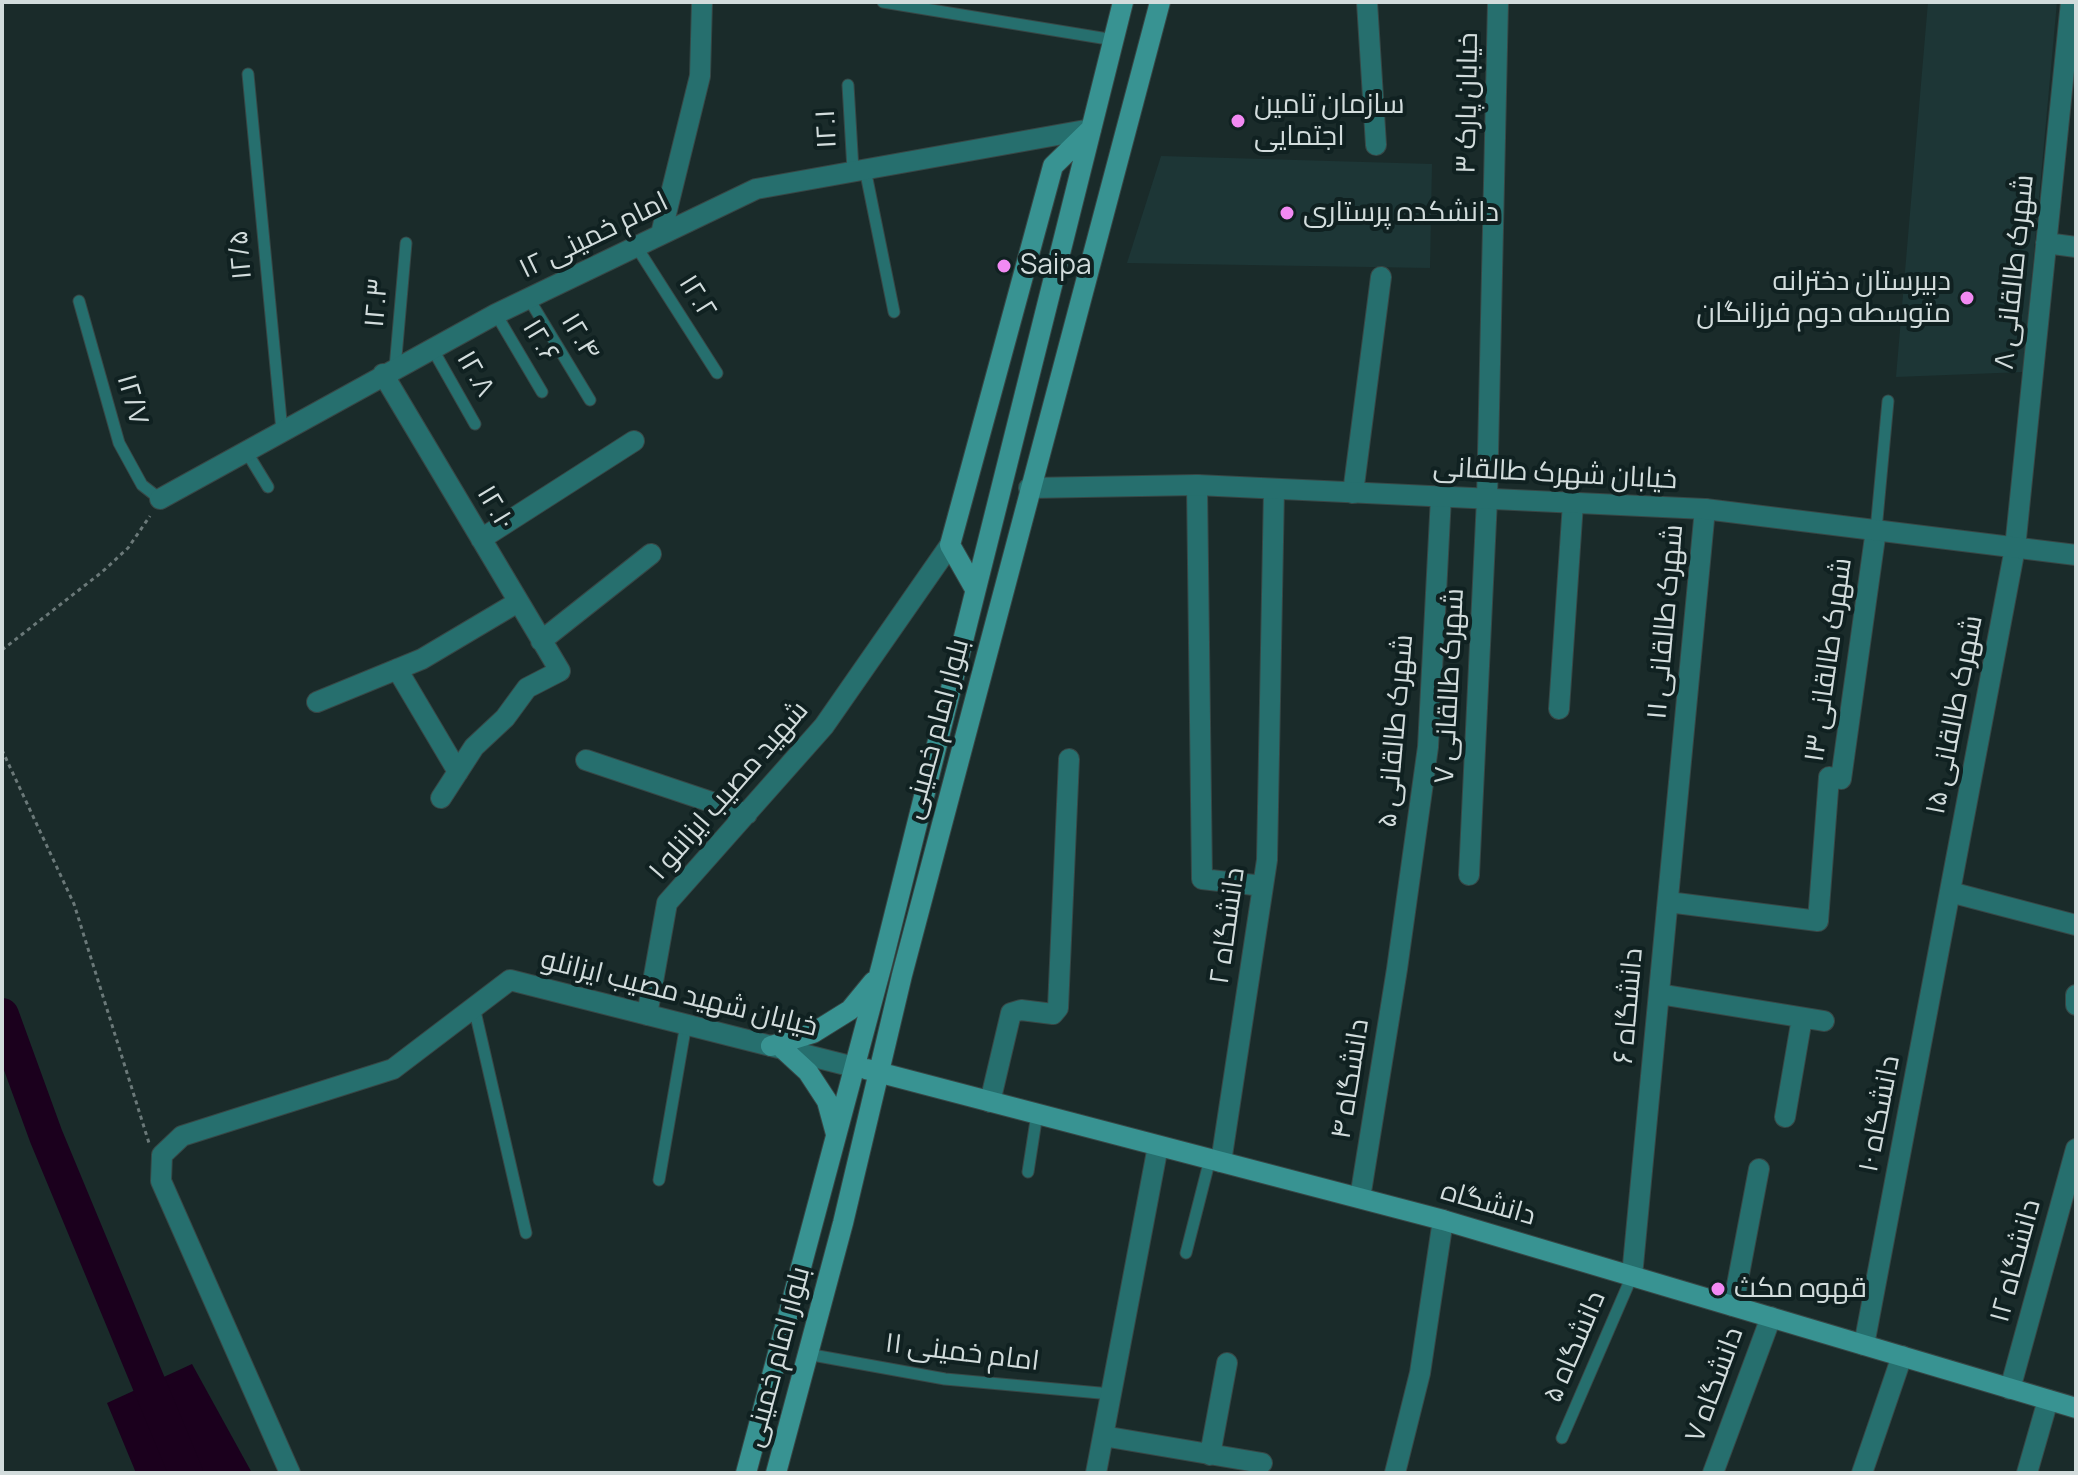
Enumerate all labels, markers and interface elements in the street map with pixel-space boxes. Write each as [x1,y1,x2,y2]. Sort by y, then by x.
street label: خیابان پارک ۳ [1450,32,1486,174]
place label: سازمان تامین اجتمایی [1254,88,1405,154]
street label: ۱۲.۱ [809,109,845,149]
marker: سازمان تامین اجتمایی [1229,112,1247,130]
street label: شهرک طالقانی ۸ [1988,173,2042,371]
street label: امام خمینی ۱۲ [514,185,674,287]
place label: دانشکده پرستاری [1303,196,1499,230]
marker: دانشکده پرستاری [1278,204,1296,222]
street label: ۱۲/۵ [222,229,260,281]
place label: Saipa [1020,249,1091,283]
marker: Saipa [995,257,1013,275]
place label: دبیرستان دخترانه متوسطه دوم فرزانگان [1696,265,1951,331]
street label: ۱۲.۲ [671,269,723,325]
street label: ۱۲.۳ [358,277,396,329]
marker: دبیرستان دخترانه متوسطه دوم فرزانگان [1958,289,1976,307]
street label: ۱۲.۴ [553,307,607,367]
street label: ۱۲.۶ [514,314,566,368]
street label: ۱۲.۸ [448,345,502,403]
street label: ۱۲/۷ [109,371,155,429]
street label: خیابان شهرک طالقانی [1432,451,1678,497]
street label: ۱۲.۱۰ [469,480,521,536]
street label: شهرک طالقانی ۱۱ [1641,523,1691,721]
street label: شهرک طالقانی ۱۳ [1798,556,1860,764]
street label: شهرک طالقانی ۷ [1428,587,1472,785]
street label: شهرک طالقانی ۱۵ [1919,613,1991,817]
street label: شهرک طالقانی ۵ [1371,633,1421,829]
street label: بلوار امام خمینی [897,635,977,823]
street label: شهید مصیب ایزانلو ۱ [642,695,816,887]
street label: دانشگاه ۲ [1203,866,1253,986]
street label: خیابان شهید مصیب ایزانلو [537,943,821,1045]
street label: دانشگاه ۶ [1607,947,1651,1065]
street label: دانشگاه ۴ [1325,1016,1377,1142]
street label: دانشگاه ۱۰ [1852,1053,1908,1175]
street label: دانشگاه [1437,1174,1539,1234]
street label: دانشگاه ۱۲ [1983,1196,2049,1326]
street label: بلوار امام خمینی [738,1263,818,1451]
place label: قهوه مکث [1734,1272,1867,1306]
marker: قهوه مکث [1709,1280,1727,1298]
street label: دانشگاه ۵ [1536,1286,1614,1408]
street label: دانشگاه ۷ [1679,1323,1751,1447]
street label: امام خمینی ۱۱ [883,1327,1041,1379]

